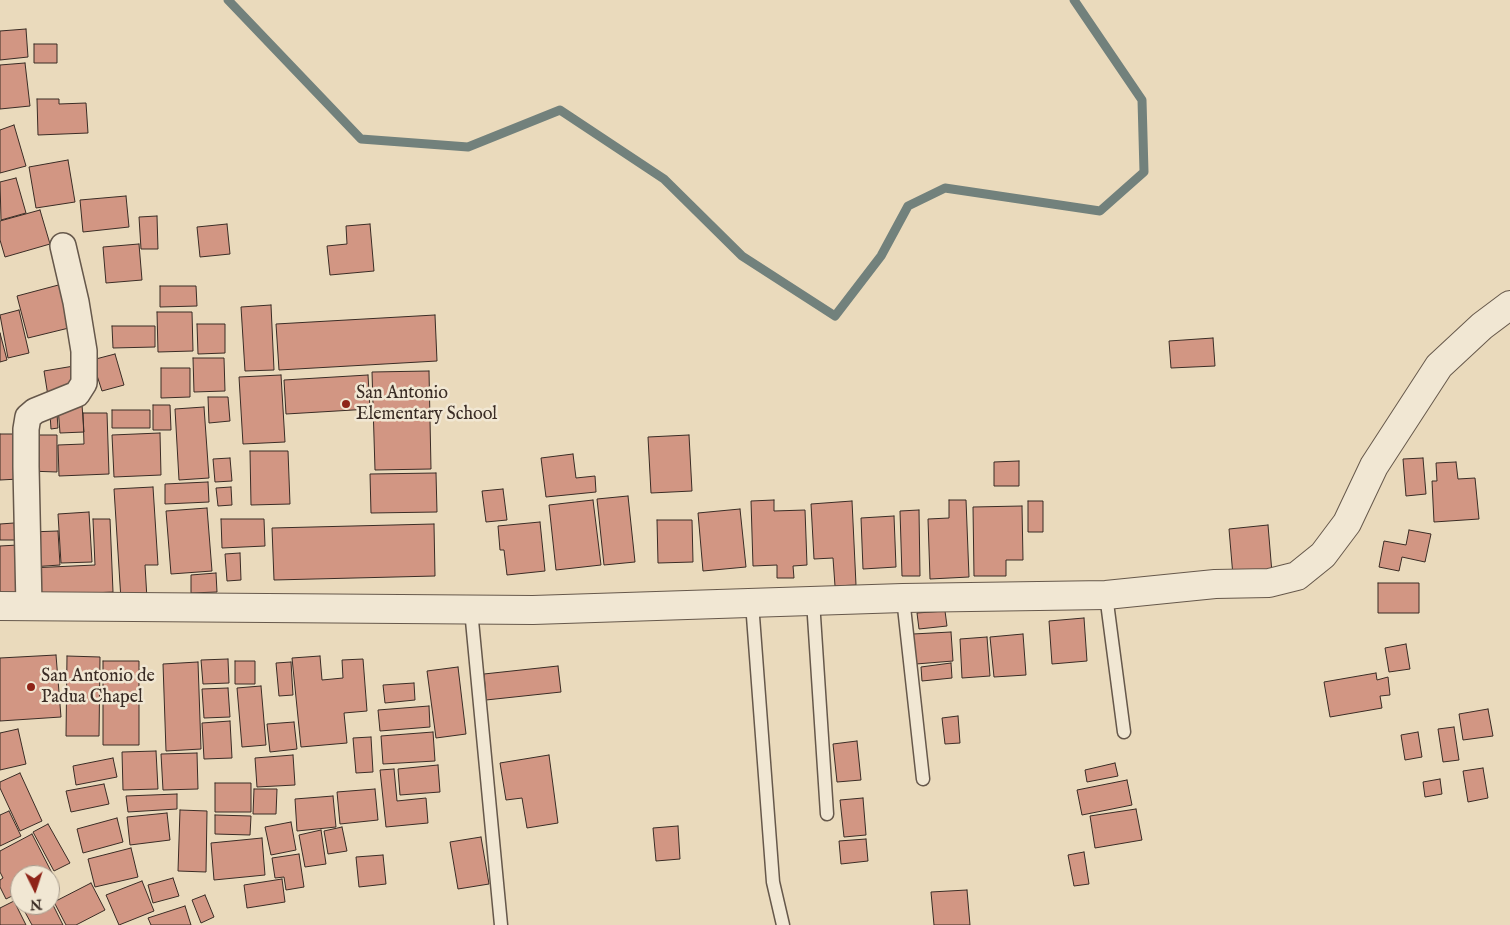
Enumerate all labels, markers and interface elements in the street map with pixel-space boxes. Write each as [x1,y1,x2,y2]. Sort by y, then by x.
place label: San Antonio Elementary School [356,383,497,426]
marker: San Antonio Elementary School [340,398,352,410]
place label: San Antonio de Padua Chapel [41,666,155,709]
marker: San Antonio de Padua Chapel [25,681,37,693]
north arrow [10,865,60,915]
text: N [29,895,43,913]

